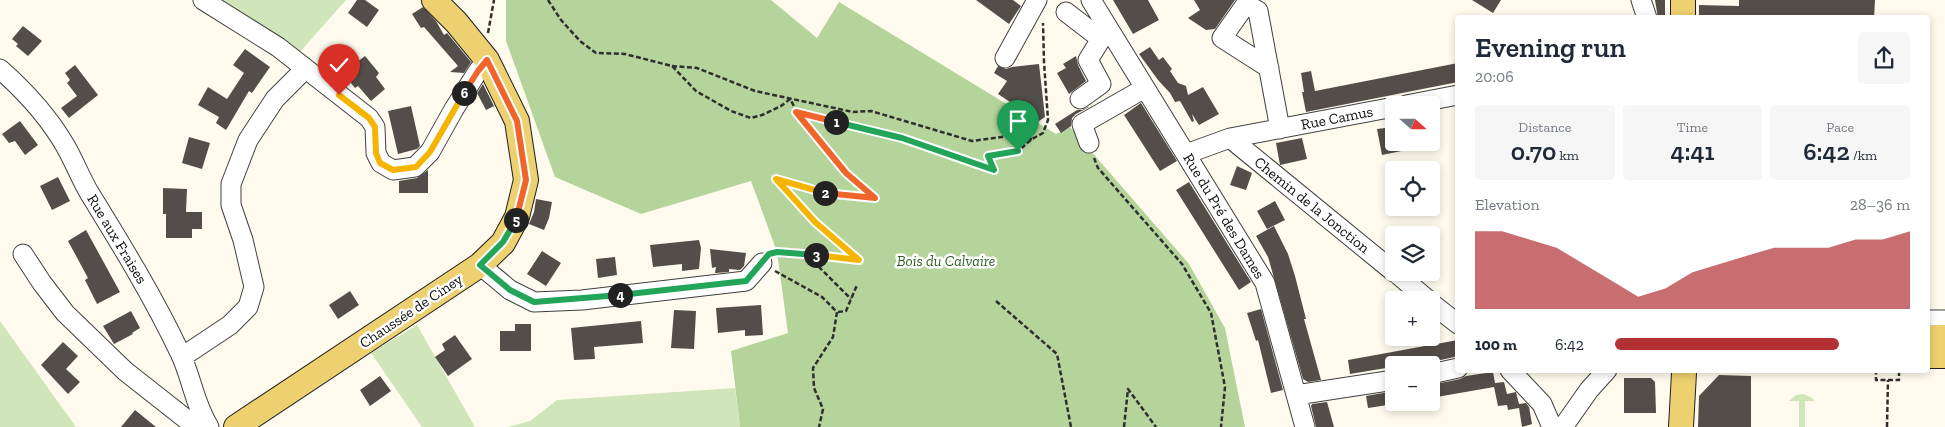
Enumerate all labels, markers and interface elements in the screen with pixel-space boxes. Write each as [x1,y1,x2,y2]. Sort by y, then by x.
text: Evening run [1475,31,1626,64]
button: share [1858,32,1910,84]
pin [318,44,360,95]
icon: check [325,51,353,79]
text: 20:06 [1475,67,1514,86]
pin: 6 [452,80,476,106]
text: 6 [461,85,468,102]
north arrow [1385,96,1440,151]
map controls [1385,96,1440,411]
pin [997,100,1039,151]
street label: Rue Camus [1299,102,1375,134]
icon: arrive [1004,107,1032,135]
pin: 1 [824,110,848,134]
text: 1 [834,114,839,131]
text: Distance [1518,119,1571,136]
text: Time [1677,119,1708,136]
text: Pace [1826,119,1854,136]
text: 0.70 [1511,136,1556,166]
text: 4:41 [1671,136,1714,166]
text: 6:42 [1803,136,1850,166]
text: km [1556,147,1579,164]
text: /km [1850,147,1877,164]
street label: Rue du Pré des Dames [1179,150,1269,282]
street label: Chemin de la Jonction [1251,153,1374,257]
button: locate [1385,161,1440,216]
pin: 2 [812,180,838,206]
text: 2 [822,185,829,202]
street label: Rue aux Fraises [83,191,151,287]
text: Elevation [1475,195,1540,214]
text: 28–36 m [1850,195,1910,214]
pin: 5 [504,208,528,232]
text: 5 [513,212,520,229]
button: layers [1385,226,1440,281]
pin: 3 [804,242,828,268]
text: 3 [813,247,820,264]
park label: Bois du Calvaire [897,252,995,270]
street label: Chaussée de Ciney [356,270,466,352]
pin: 4 [608,282,632,308]
text: 4 [617,287,624,304]
button: + [1385,291,1440,346]
text: 100 m [1475,335,1517,354]
text: 6:42 [1555,335,1584,354]
button: − [1385,356,1440,411]

